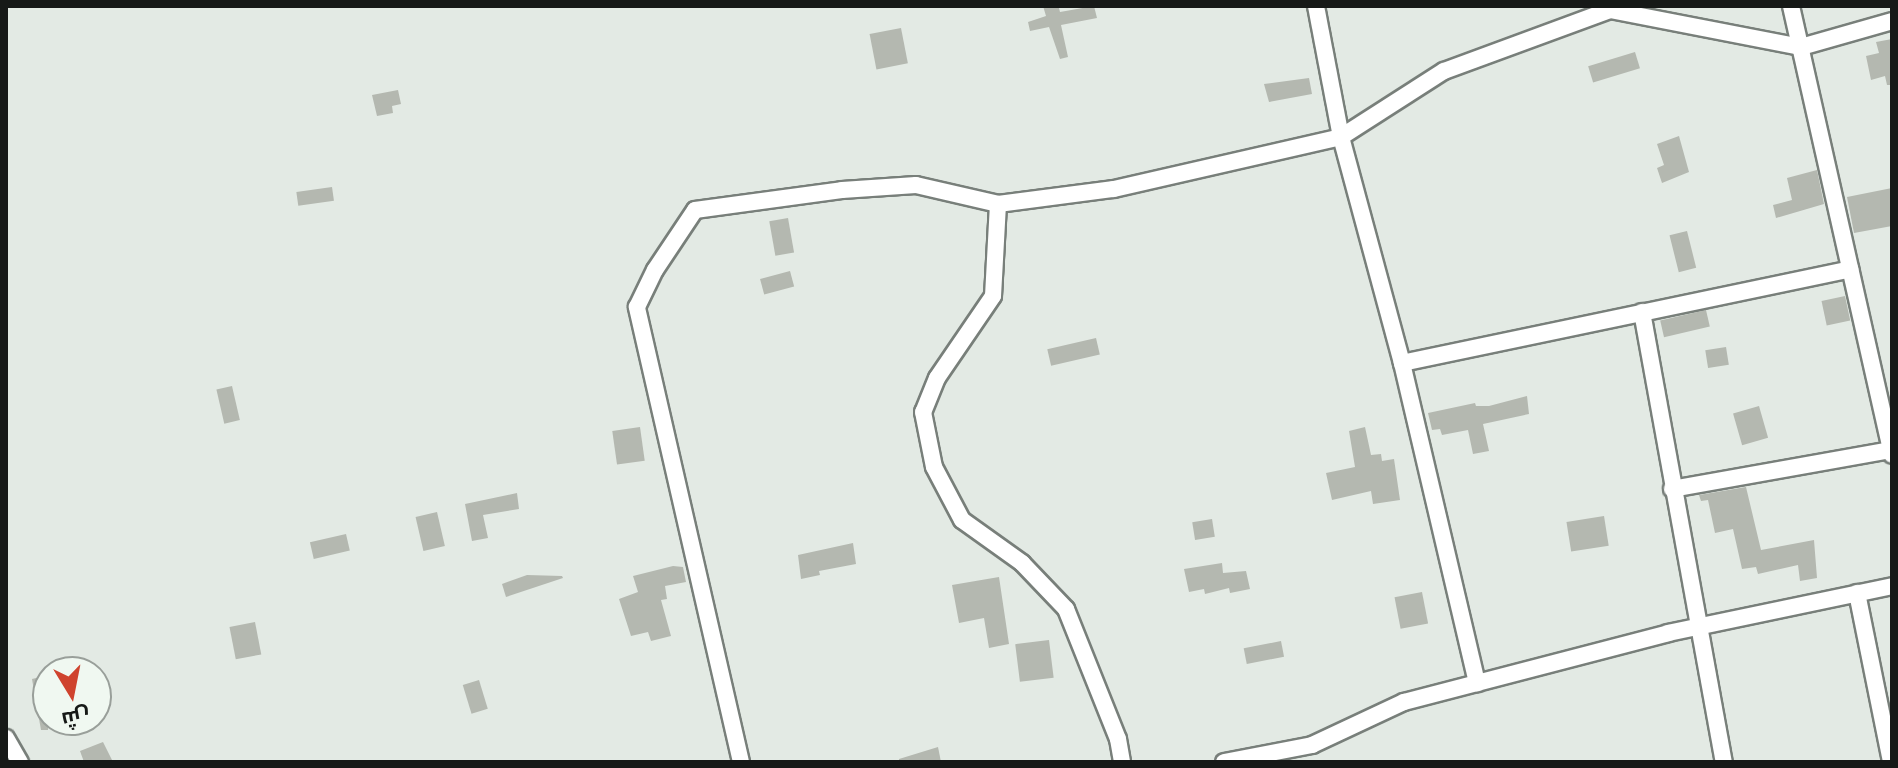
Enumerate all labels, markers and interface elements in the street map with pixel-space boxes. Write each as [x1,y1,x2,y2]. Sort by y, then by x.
north arrow [32,656,112,736]
text: ش [60,702,92,734]

